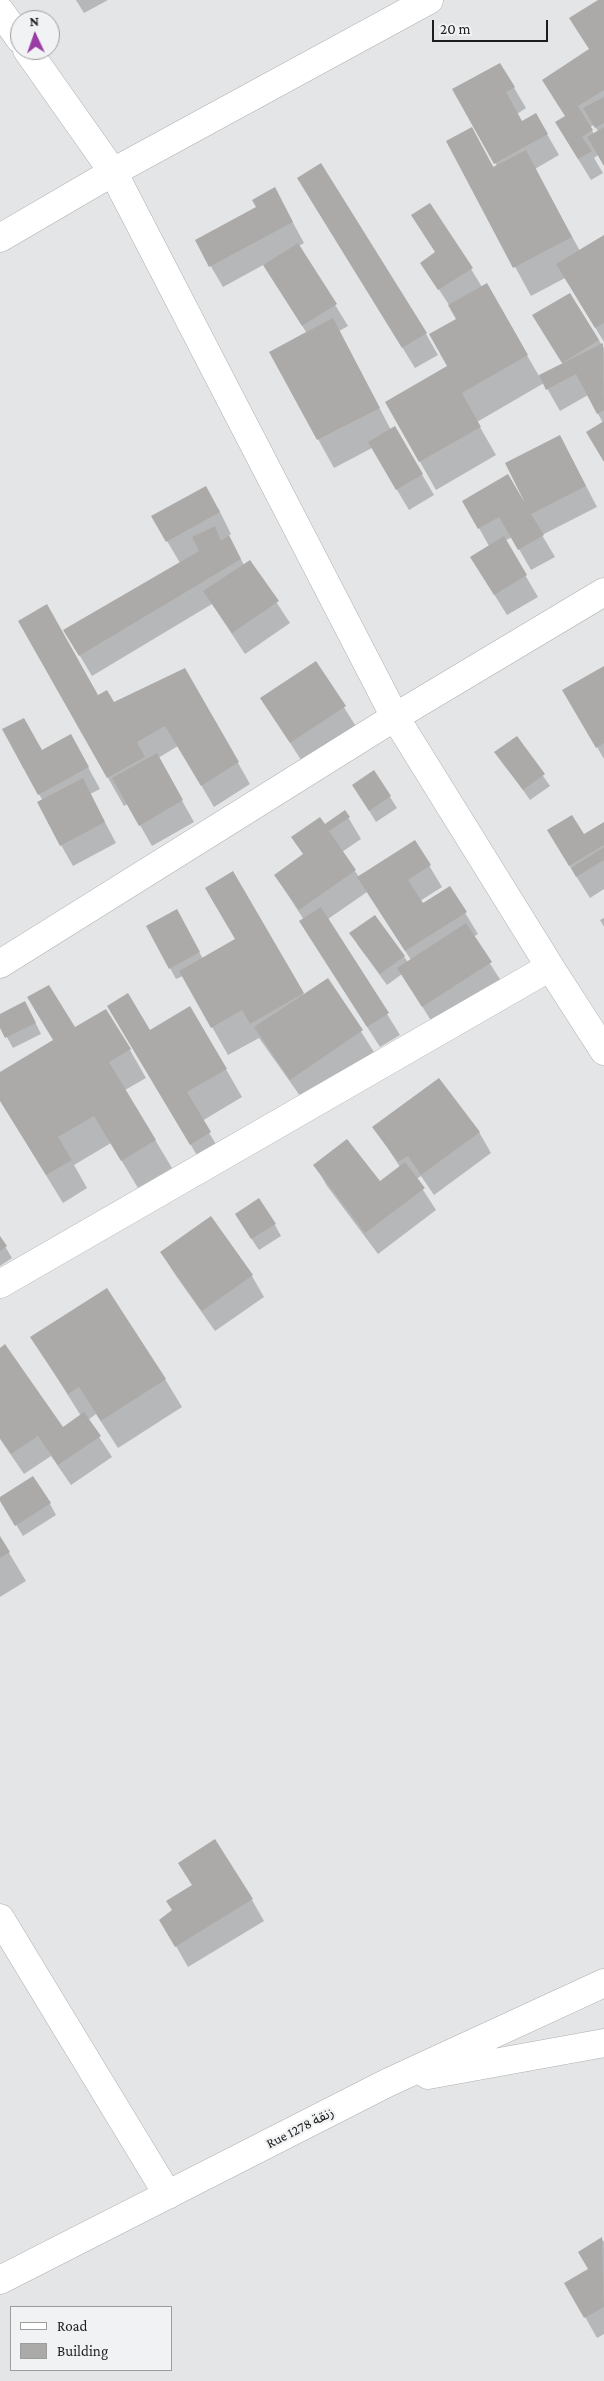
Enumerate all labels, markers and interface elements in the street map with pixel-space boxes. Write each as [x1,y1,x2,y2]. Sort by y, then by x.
north arrow [10,10,60,60]
scale bar [434,10,550,42]
text: N [29,13,39,29]
text: 20 m [440,21,471,37]
street label: Rue 1278 زنقة [263,2104,337,2152]
legend [10,2306,172,2371]
text: Road [57,2318,87,2334]
text: Building [57,2343,108,2359]

